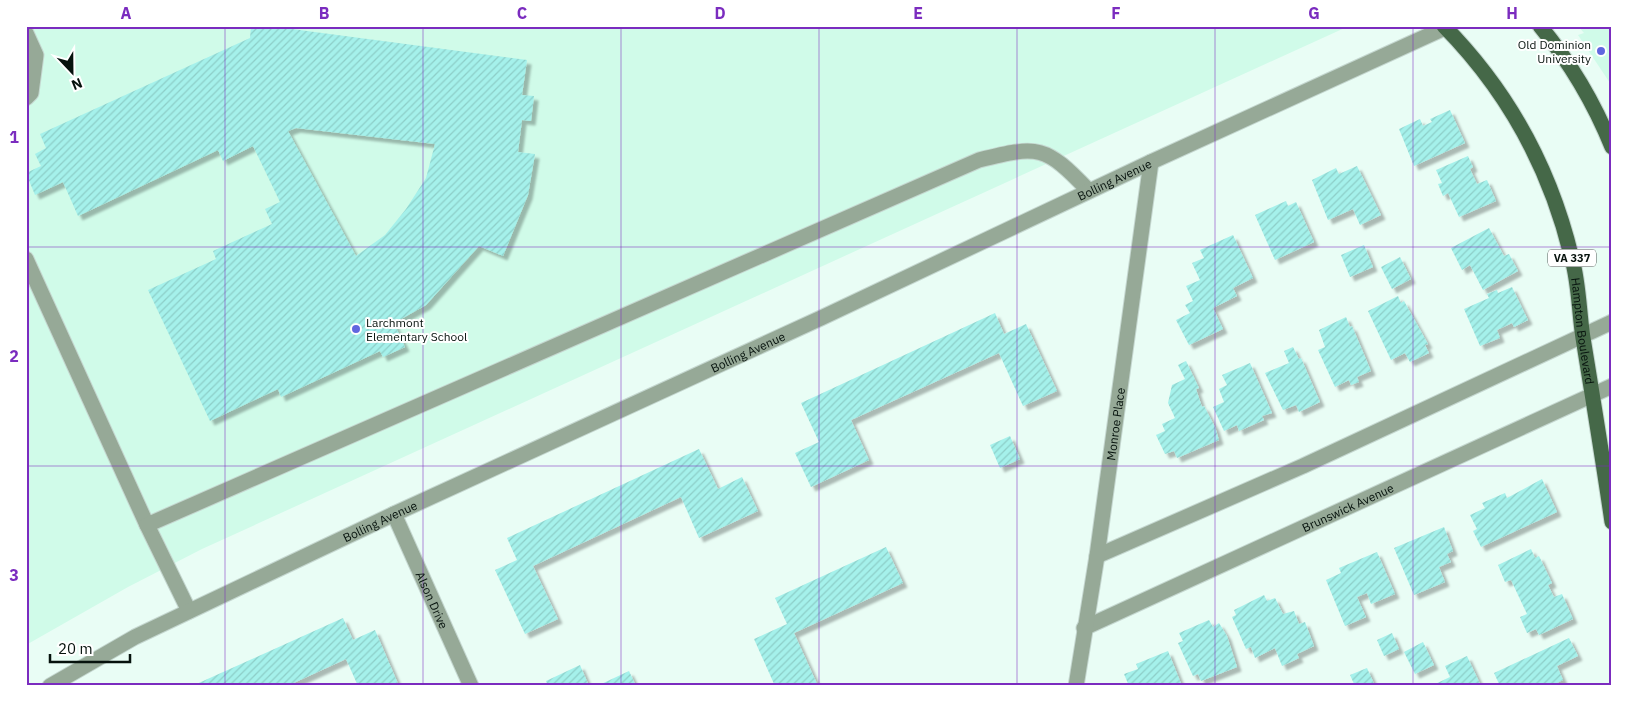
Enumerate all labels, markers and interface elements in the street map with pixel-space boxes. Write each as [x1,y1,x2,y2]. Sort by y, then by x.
text: A [121,3,132,23]
text: B [319,3,330,23]
text: C [517,3,527,23]
text: D [714,3,726,23]
text: E [913,3,923,23]
text: F [1111,3,1121,23]
text: G [1308,3,1320,23]
text: H [1506,3,1518,23]
place label: Old Dominion University [1518,37,1591,66]
marker: Old Dominion University [1595,45,1607,57]
north arrow [48,48,98,98]
text: N [69,74,85,94]
text: 1 [9,127,19,147]
street label: Bolling Avenue [1075,155,1154,203]
road number: VA 337 [1548,250,1596,266]
street label: Hampton Boulevard [1569,277,1598,385]
place label: Larchmont Elementary School [366,315,467,344]
marker: Larchmont Elementary School [350,323,362,335]
street label: Bolling Avenue [708,328,788,375]
text: 2 [9,346,19,366]
street label: Monroe Place [1103,386,1128,461]
street label: Brunswick Avenue [1299,480,1396,535]
street label: Bolling Avenue [340,497,420,545]
text: 3 [9,565,19,585]
street label: Alson Drive [413,569,452,631]
scale bar [50,632,130,664]
text: 20 m [58,639,93,658]

